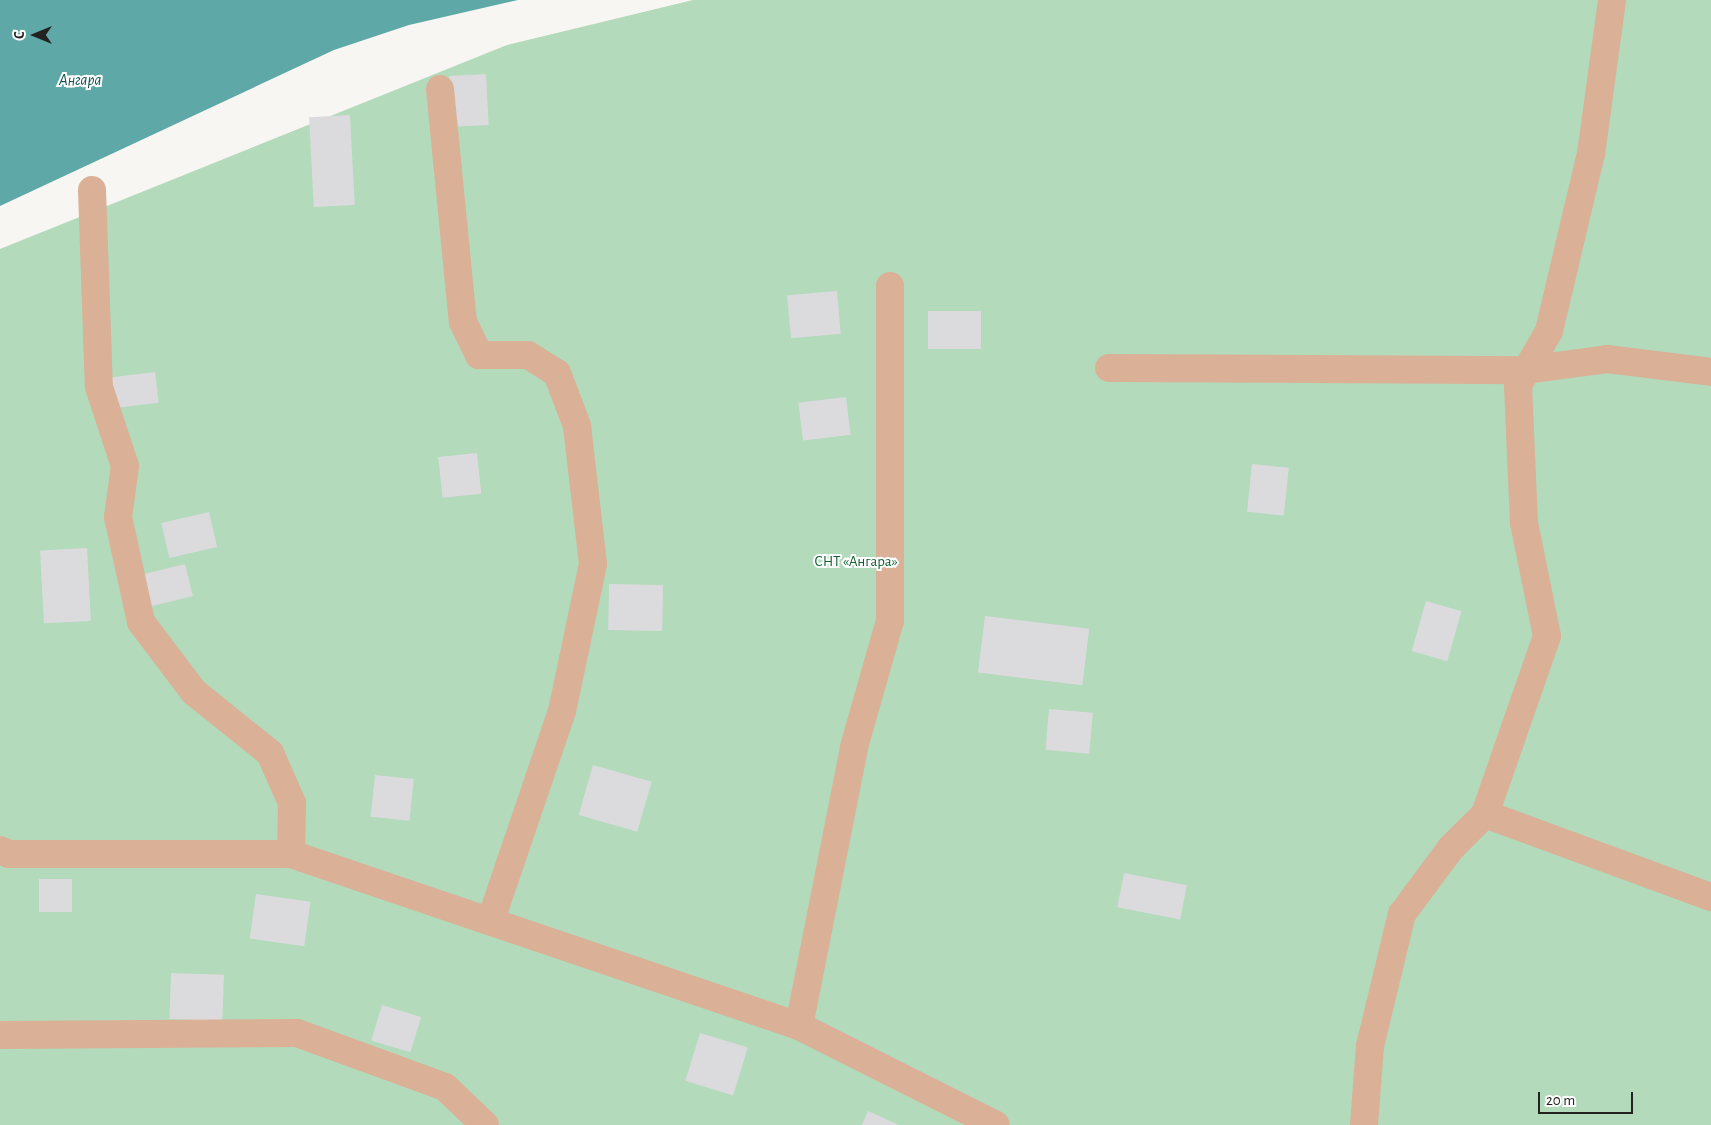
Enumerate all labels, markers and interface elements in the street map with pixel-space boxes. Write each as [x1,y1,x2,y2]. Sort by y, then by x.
north arrow [10,10,60,60]
text: С [13,31,27,39]
water label: Ангара [59,70,101,90]
park label: СНТ «Ангара» [814,553,898,571]
scale bar [1541,1082,1636,1114]
text: 20 m [1546,1093,1575,1108]

